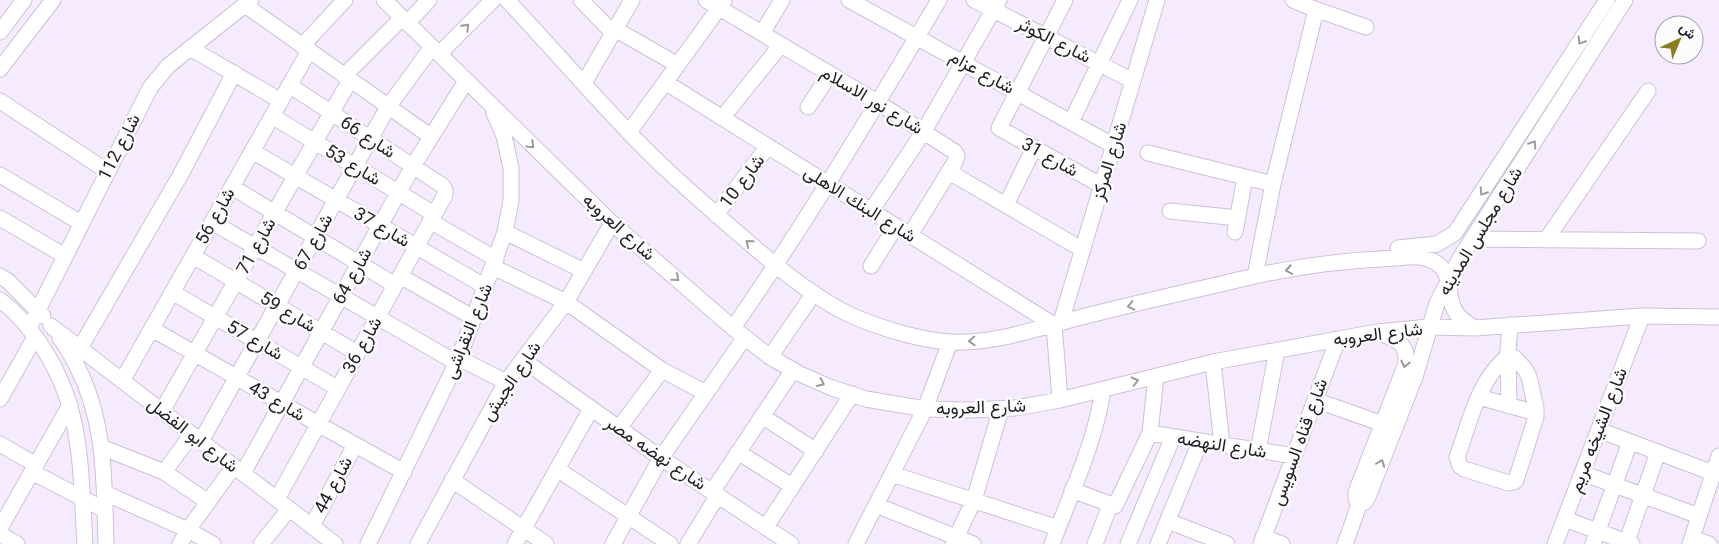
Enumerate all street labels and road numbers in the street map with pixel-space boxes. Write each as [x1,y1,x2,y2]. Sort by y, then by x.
street label: شارع الكوثر [1010,11,1095,72]
street label: شارع عزام [943,44,1019,103]
street label: شارع نور الاسلام [814,60,928,143]
street label: شارع 112 [92,110,149,186]
street label: شارع 66 [334,110,400,167]
street label: شارع المركز [1085,119,1136,205]
street label: شارع 31 [1015,132,1083,186]
street label: شارع 53 [318,139,385,194]
street label: شارع 10 [714,149,773,215]
street label: شارع البنك الاهلى [797,160,921,252]
street label: شارع مجلس المدينه [1432,162,1531,302]
street label: شارع 56 [190,183,244,251]
street label: شارع العروبه [575,188,660,269]
street label: شارع 37 [347,201,415,256]
street label: شارع 67 [288,209,342,277]
street label: شارع 71 [231,213,285,281]
street label: شارع 64 [327,243,381,311]
street label: شارع النقراشى [438,280,502,384]
street label: شارع 59 [253,286,320,341]
street label: شارع 36 [337,312,391,380]
street label: شارع 57 [220,314,288,369]
street label: شارع العروبه [1332,317,1425,355]
street label: شارع الجيش [475,336,550,428]
street label: شارع الشيخه مريم [1563,364,1637,497]
street label: شارع 43 [242,375,310,430]
street label: شارع قناه السويس [1265,375,1337,510]
street label: شارع ابو الفضل [140,392,243,481]
street label: شارع العروبه [936,393,1027,425]
street label: شارع نهضه مصر [598,410,711,499]
street label: شارع النهضه [1175,426,1268,468]
street label: شارع 44 [308,452,362,520]

